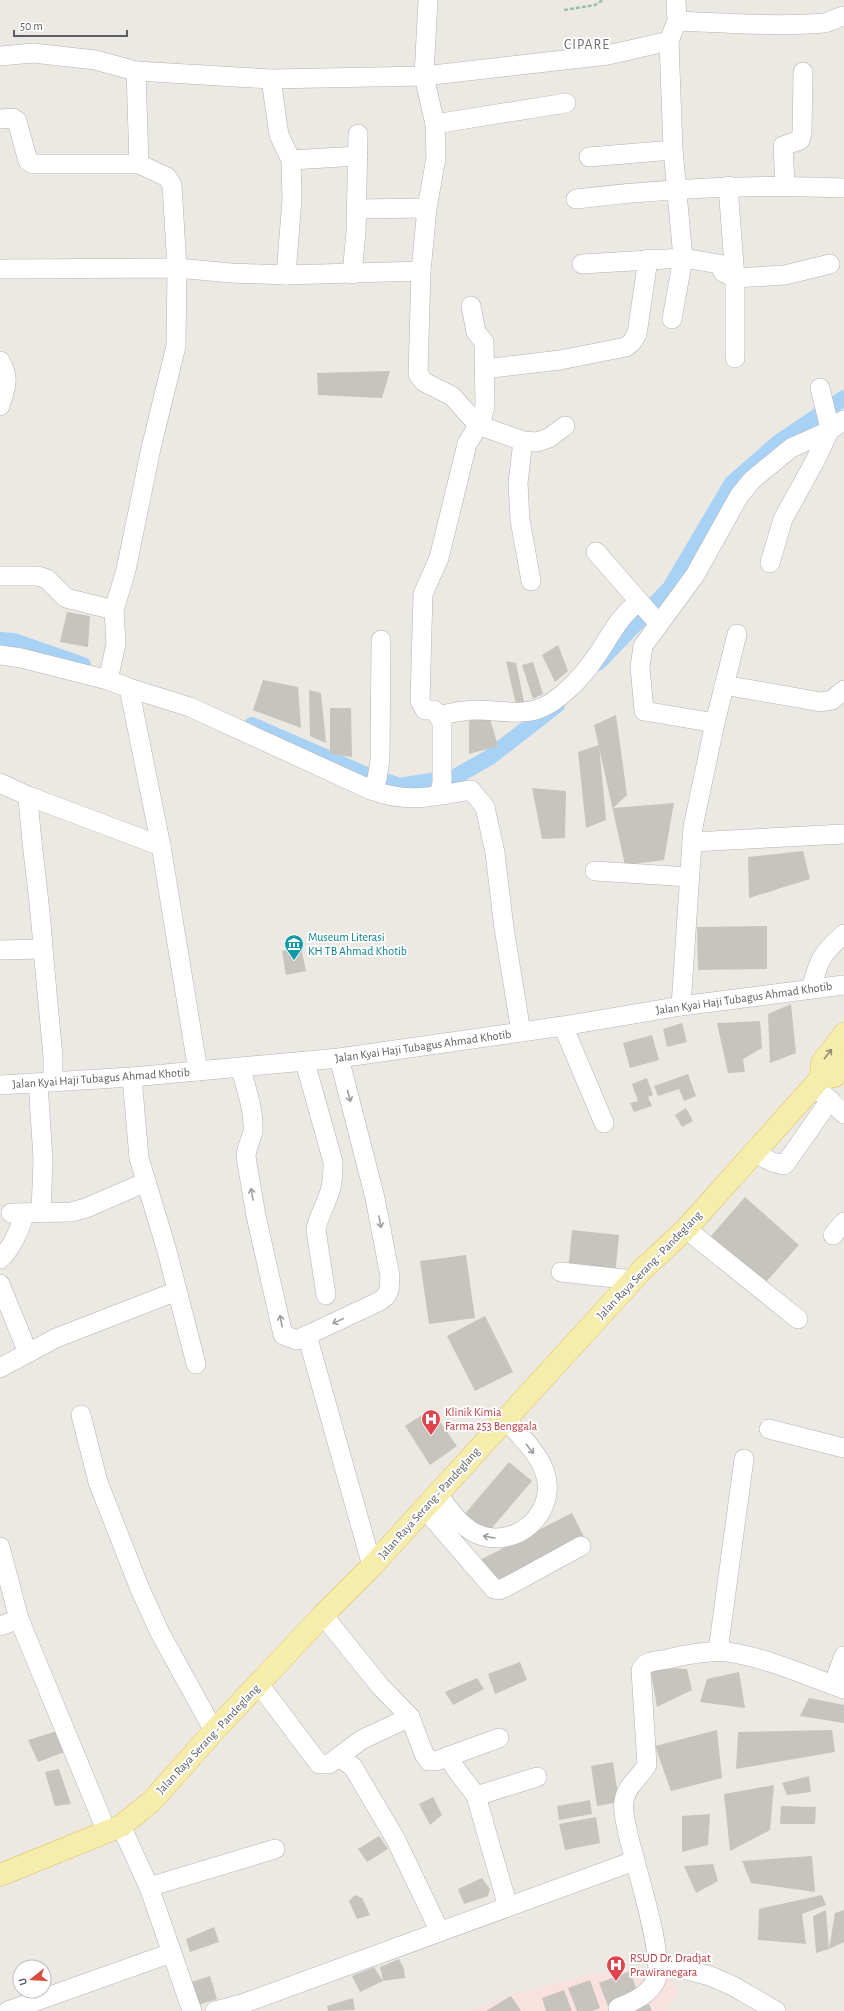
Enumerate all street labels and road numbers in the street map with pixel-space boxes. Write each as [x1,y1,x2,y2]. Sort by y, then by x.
street label: Jalan Kyai Haji Tubagus Ahmad Khotib [655,980,833,1017]
street label: Jalan Kyai Haji Tubagus Ahmad Khotib [334,1028,512,1065]
street label: Jalan Kyai Haji Tubagus Ahmad Khotib [12,1066,190,1091]
street label: Jalan Raya Serang - Pandeglang [594,1209,705,1322]
street label: Jalan Raya Serang - Pandeglang [376,1445,483,1562]
street label: Jalan Raya Serang - Pandeglang [154,1682,263,1797]

